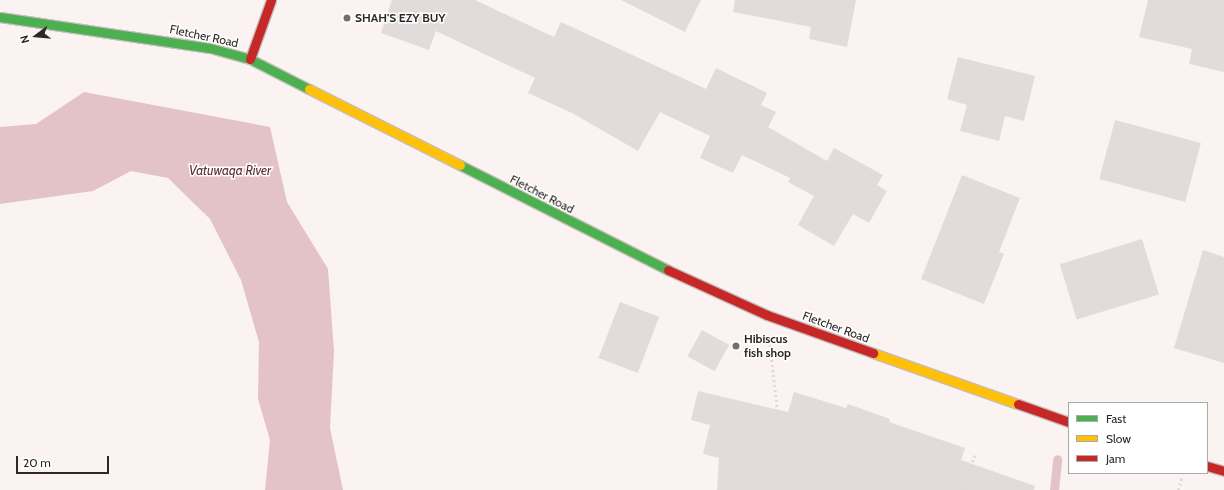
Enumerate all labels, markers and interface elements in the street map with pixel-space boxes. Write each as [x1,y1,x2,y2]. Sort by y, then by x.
place label: SHAH'S EZY BUY [355,11,446,25]
marker: SHAH'S EZY BUY [342,13,352,23]
north arrow [16,16,56,56]
street label: Fletcher Road [168,22,240,50]
text: N [17,34,32,45]
water label: Vatuwaqa River [189,162,271,178]
street label: Fletcher Road [508,172,576,216]
street label: Fletcher Road [801,308,871,346]
place label: Hibiscus fish shop [744,332,791,360]
marker: Hibiscus fish shop [731,341,741,351]
legend [1068,402,1208,474]
text: Fast [1106,411,1126,426]
text: Slow [1106,431,1131,446]
scale bar [18,448,111,474]
text: Jam [1106,451,1125,466]
text: 20 m [23,455,51,470]

